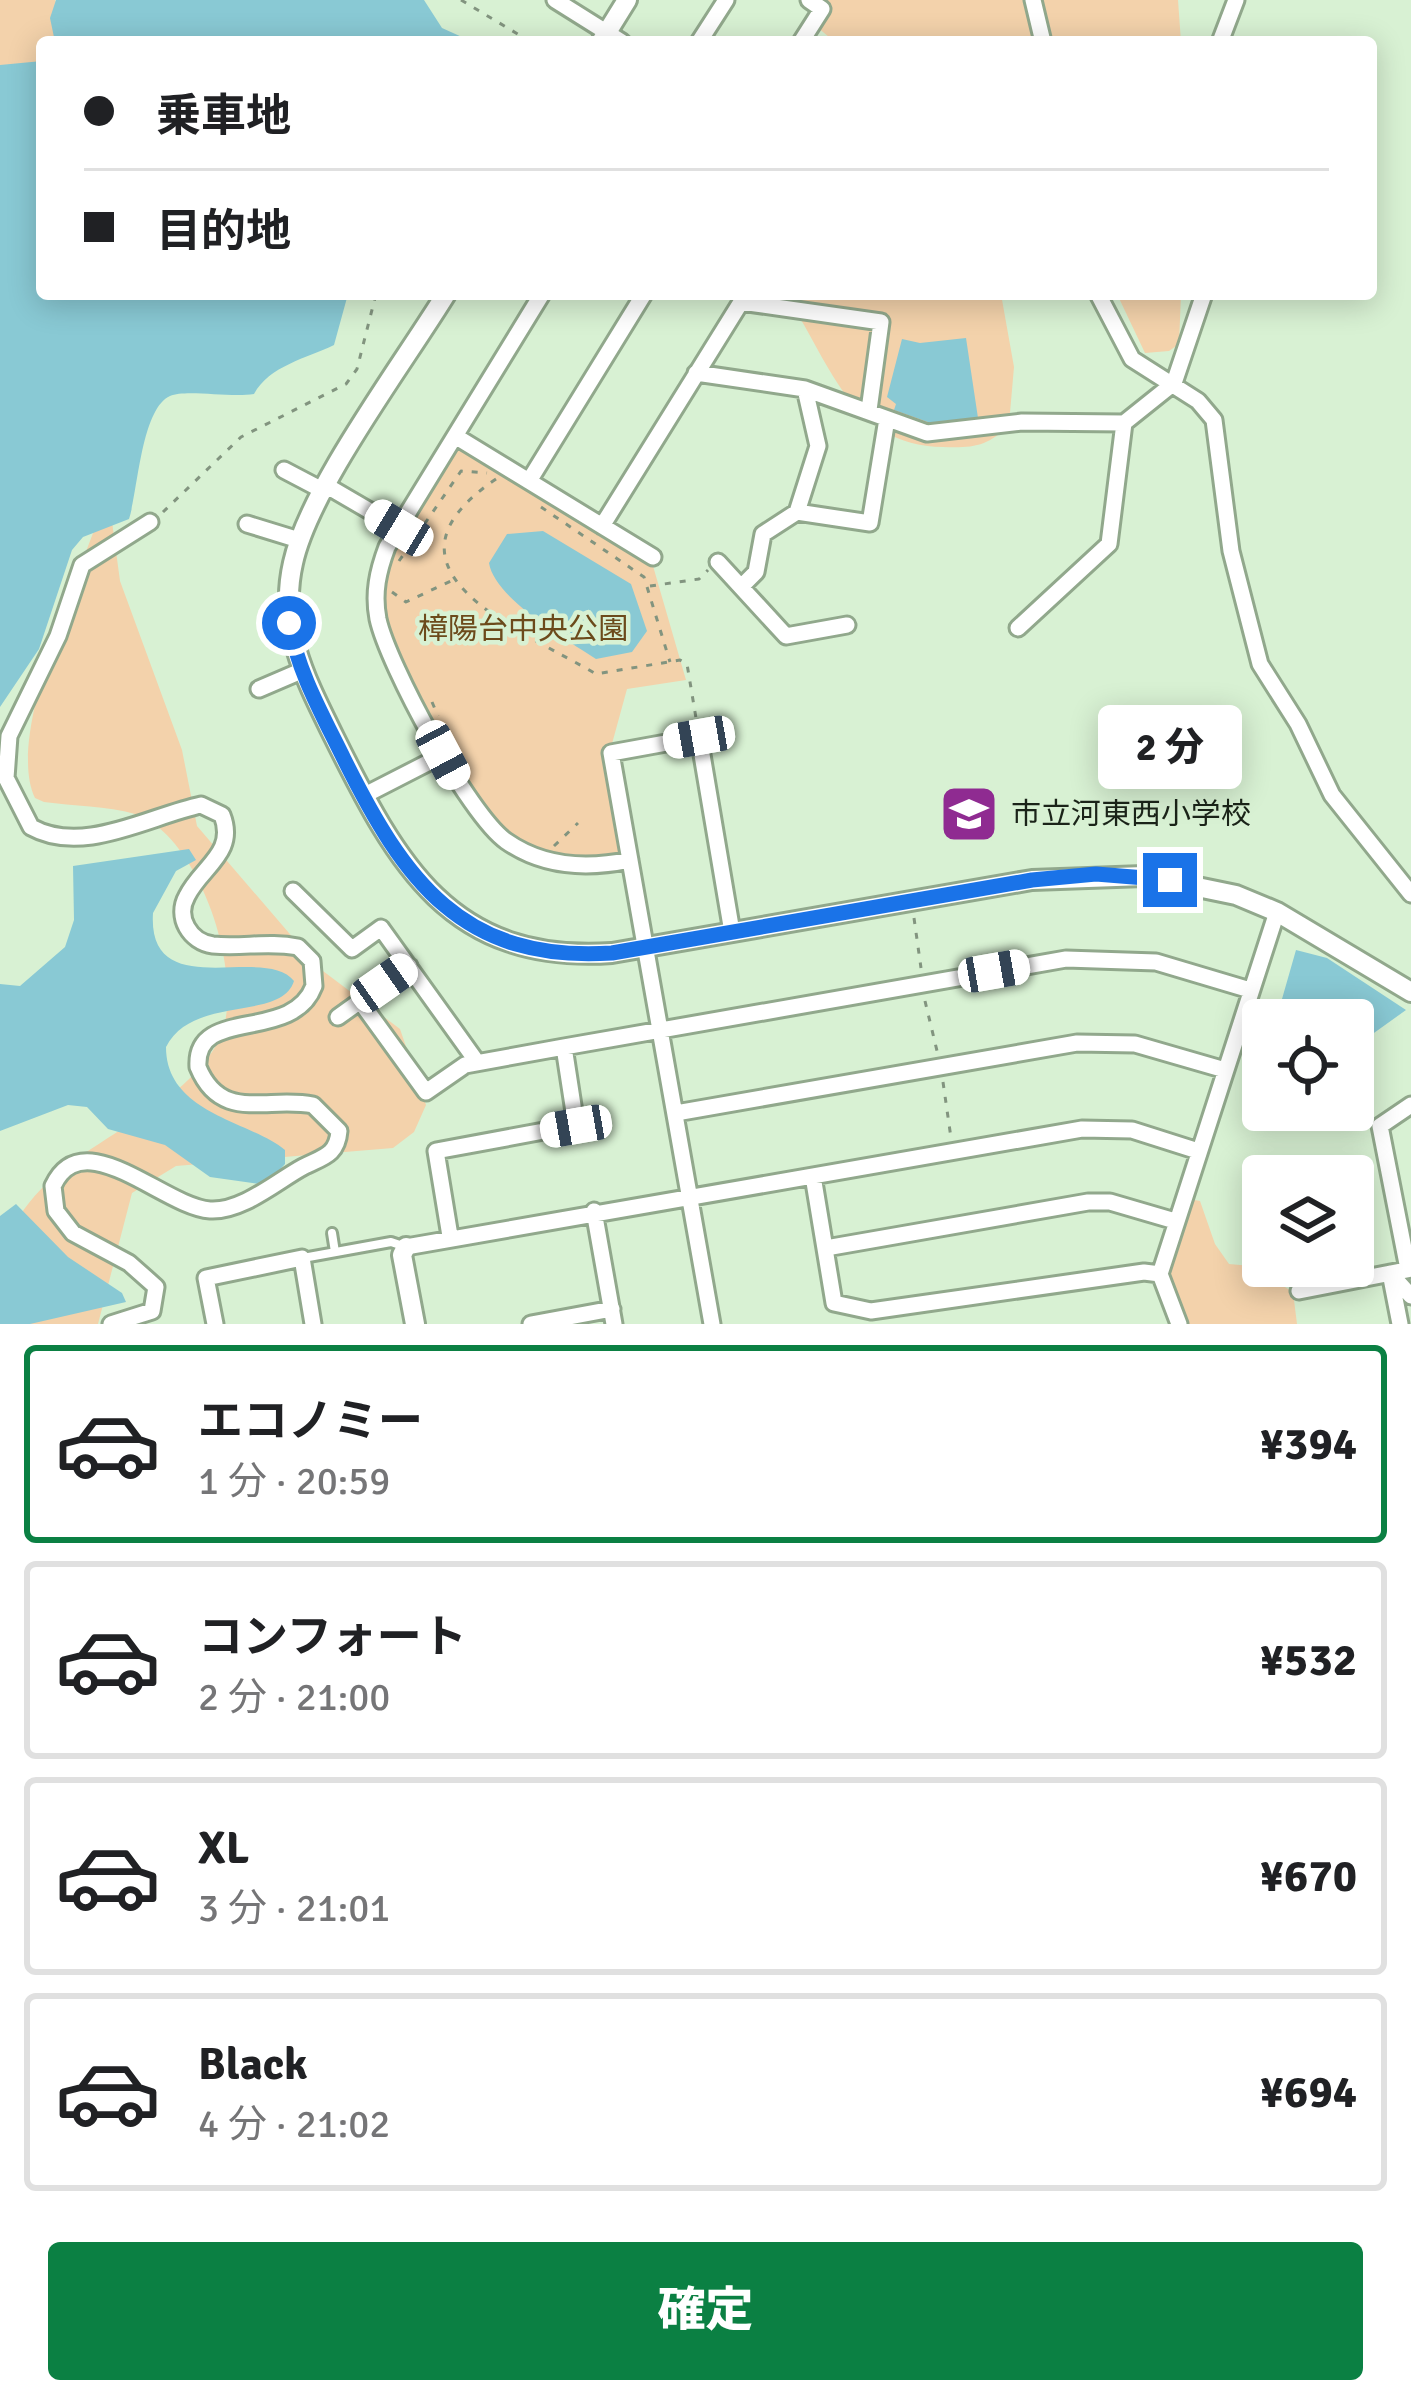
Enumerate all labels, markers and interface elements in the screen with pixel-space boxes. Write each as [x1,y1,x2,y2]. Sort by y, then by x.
text: 乗車地 [156,89,291,144]
text: 目的地 [156,204,291,259]
car [359,494,439,562]
route start [262,596,316,650]
park label: 樟陽台中央公園 [418,611,628,648]
callout: 2 分 [1098,706,1242,790]
car [660,713,738,761]
car [410,715,476,795]
text: 2 分 [1136,723,1204,771]
school or university icon: 市立河東西小学校 [938,783,1000,845]
place label: 市立河東西小学校 [1011,796,1251,833]
route end [1143,853,1197,907]
car [955,947,1033,995]
car [344,948,424,1018]
map controls [1242,999,1374,1287]
button: locate [1242,999,1374,1131]
car [537,1102,615,1150]
button: layers [1242,1155,1374,1287]
icon: car [54,1390,162,1498]
text: エコノミー [198,1394,423,1449]
text: ¥394 [1260,1417,1357,1472]
text: 1 分 · 20:59 [198,1457,390,1505]
icon: car [54,1606,162,1714]
text: コンフォート [198,1610,467,1665]
text: ¥532 [1260,1633,1357,1688]
text: 2 分 · 21:00 [198,1673,390,1721]
text: XL [198,1821,249,1876]
icon: car [54,1822,162,1930]
text: ¥670 [1260,1849,1357,1904]
text: 3 分 · 21:01 [198,1884,390,1932]
text: Black [198,2037,308,2092]
icon: car [54,2038,162,2146]
text: ¥694 [1260,2065,1357,2120]
text: 4 分 · 21:02 [198,2100,390,2148]
button: 確定 [48,2242,1363,2380]

